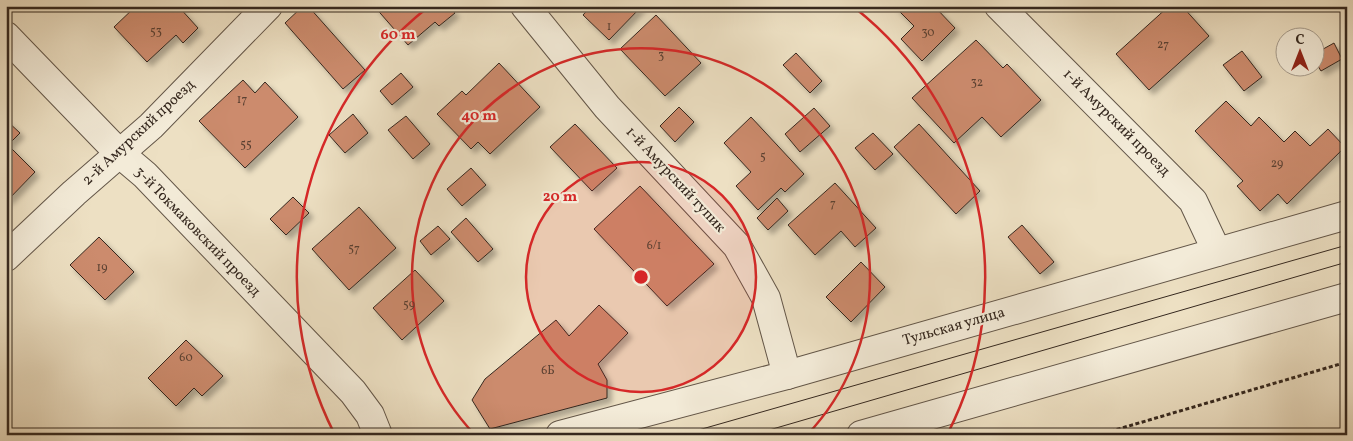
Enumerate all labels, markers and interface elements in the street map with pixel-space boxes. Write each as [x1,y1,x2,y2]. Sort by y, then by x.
house number: 1 [607,19,611,35]
house number: 53 [150,24,162,40]
text: 60 m [381,25,416,46]
house number: 30 [921,25,935,41]
north arrow [1276,28,1326,78]
text: С [1295,31,1305,50]
house number: 27 [1157,37,1169,53]
house number: 3 [658,48,664,64]
street label: 1-й Амурский проезд [1058,65,1175,182]
street label: 2-й Амурский проезд [78,75,200,191]
house number: 32 [971,75,983,91]
house number: 17 [237,92,247,108]
text: 40 m [461,106,497,127]
street label: 1-й Амурский тупик [620,122,730,238]
house number: 55 [240,137,252,153]
house number: 5 [760,149,766,165]
house number: 29 [1271,156,1283,172]
street label: 3-й Токмаковский проезд [129,162,265,302]
text: 20 m [543,187,578,208]
house number: 7 [830,196,836,212]
house number: 6/1 [647,238,661,254]
house number: 57 [348,241,360,257]
house number: 19 [97,260,107,276]
centre of rings [632,268,650,286]
house number: 59 [403,297,415,313]
street label: Тульская улица [900,302,1008,352]
house number: 60 [179,350,193,366]
house number: 6Б [541,363,555,379]

